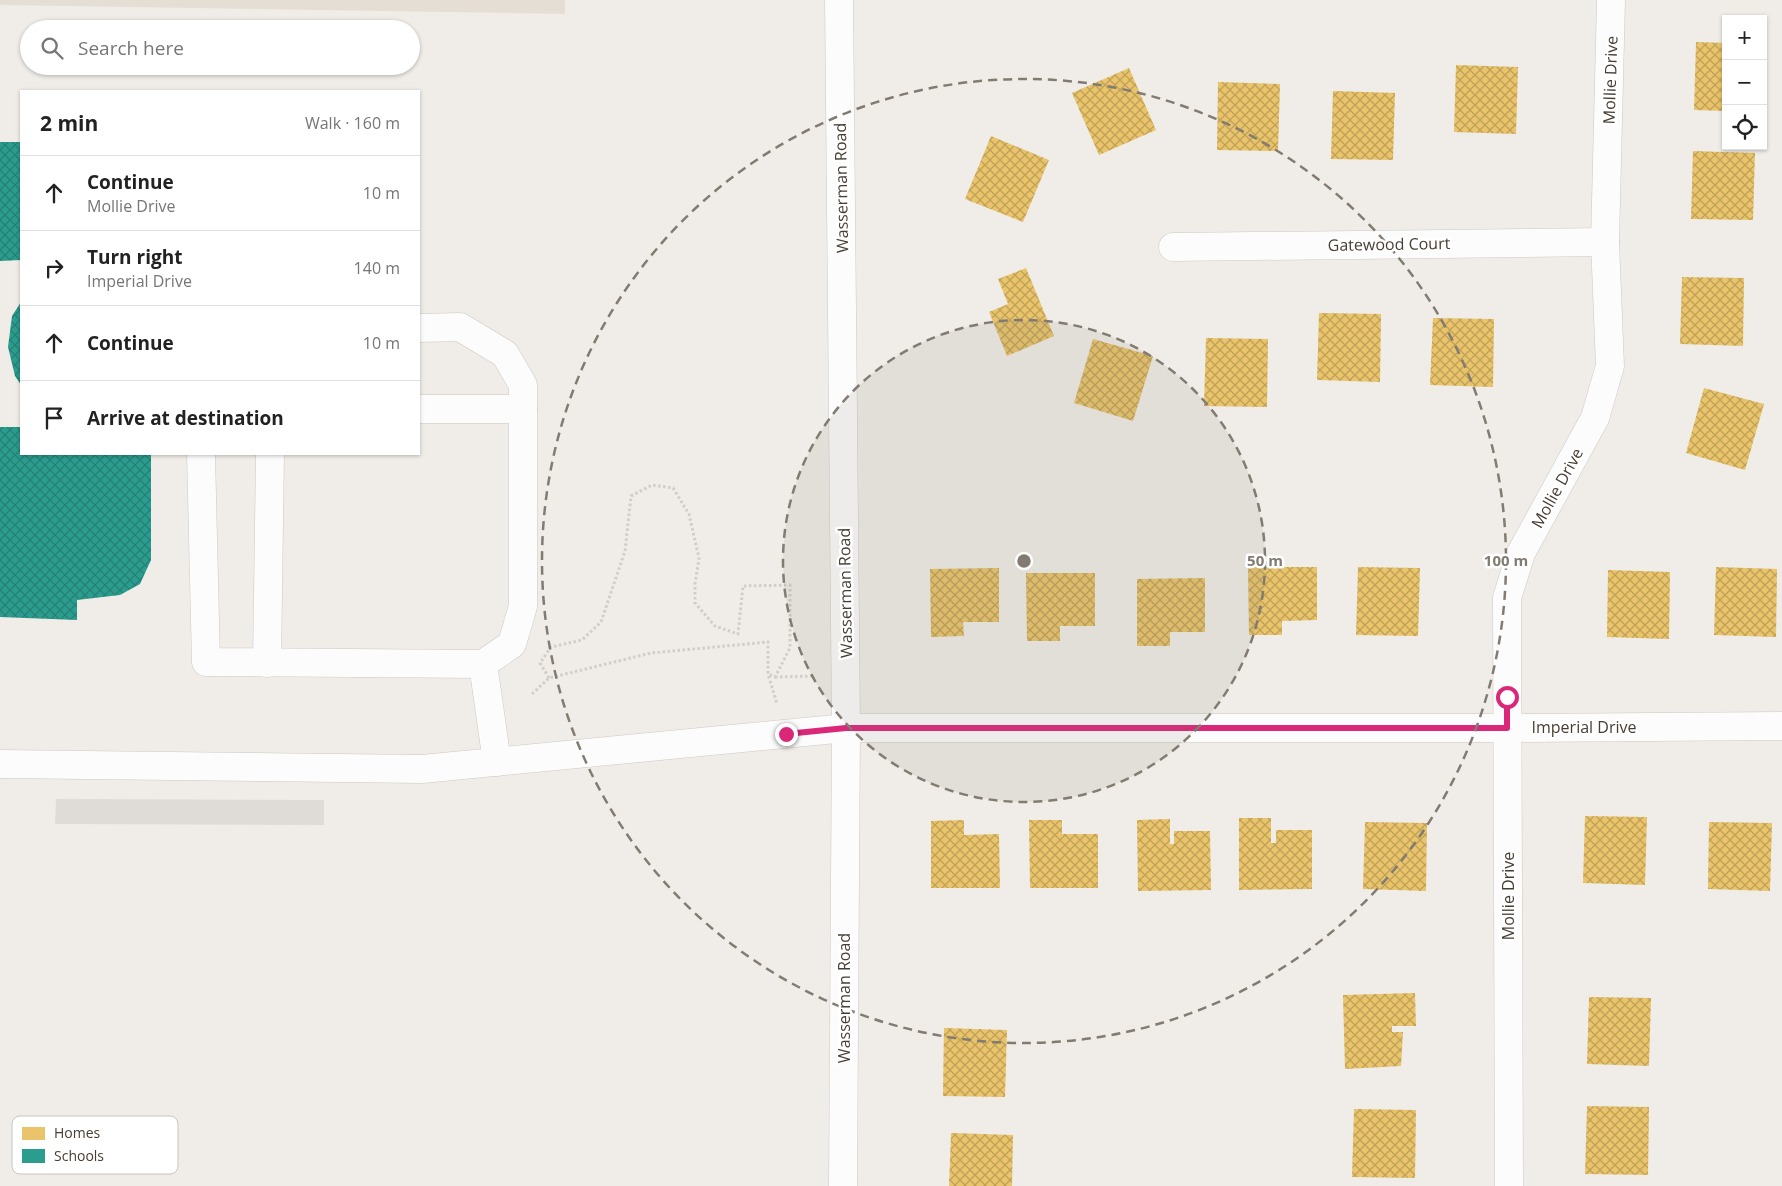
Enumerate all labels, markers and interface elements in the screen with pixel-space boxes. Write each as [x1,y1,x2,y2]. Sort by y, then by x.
map controls [1722,15,1767,150]
button: + [1722,15,1767,60]
search box [20,20,420,75]
icon: search [38,34,66,62]
text: Search here [78,35,184,61]
street label: Mollie Drive [1597,35,1623,125]
button: − [1722,60,1767,105]
button: locate [1722,105,1767,150]
text: 2 min [40,109,98,137]
text: Walk · 160 m [305,112,400,134]
street label: Wasserman Road [829,123,853,253]
text: Continue [87,169,174,195]
icon: ahead [40,179,68,207]
text: 10 m [363,182,400,204]
text: Mollie Drive [87,195,175,217]
street label: Gatewood Court [1328,232,1451,256]
text: Turn right [87,244,182,270]
icon: right [40,254,68,282]
text: 140 m [354,257,400,279]
text: Imperial Drive [87,270,192,292]
icon: ahead [40,329,68,357]
text: Continue [87,330,174,356]
text: 10 m [363,332,400,354]
icon: arrive [40,404,68,432]
text: Arrive at destination [87,405,284,431]
street label: Mollie Drive [1526,444,1588,532]
street label: Wasserman Road [833,528,857,658]
text: 50 m [1247,550,1283,570]
text: 100 m [1484,550,1528,570]
centre of rings [1015,552,1033,570]
route start [1496,686,1519,709]
street label: Imperial Drive [1532,716,1636,738]
route end [775,723,798,746]
street label: Mollie Drive [1497,852,1519,940]
street label: Wasserman Road [833,933,855,1063]
legend [12,1116,178,1174]
text: Homes [54,1123,101,1142]
text: Schools [54,1146,104,1165]

